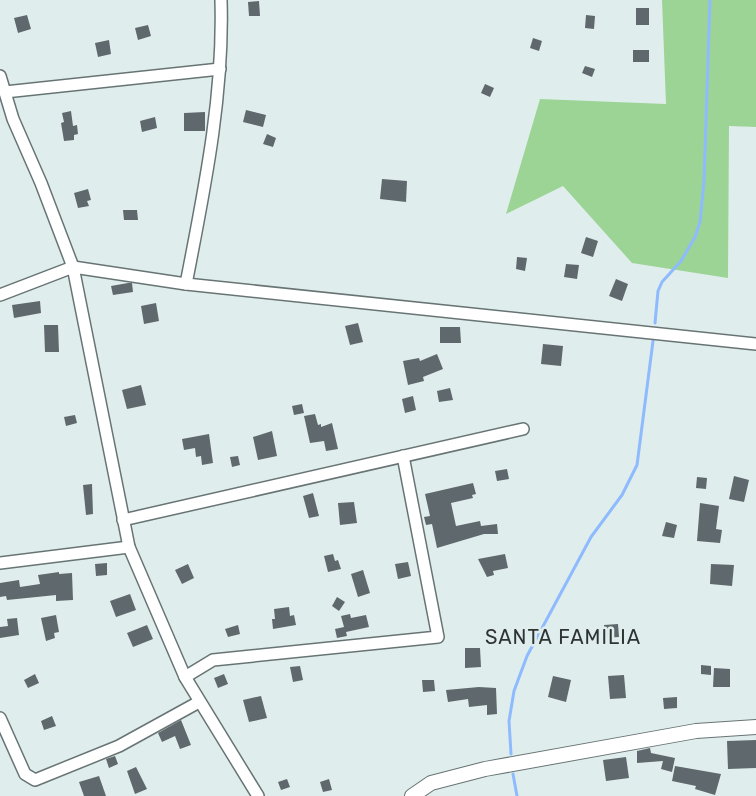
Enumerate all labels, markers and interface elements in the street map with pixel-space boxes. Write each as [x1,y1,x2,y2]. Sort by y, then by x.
district label: SANTA FAMILIA [485,625,641,649]

